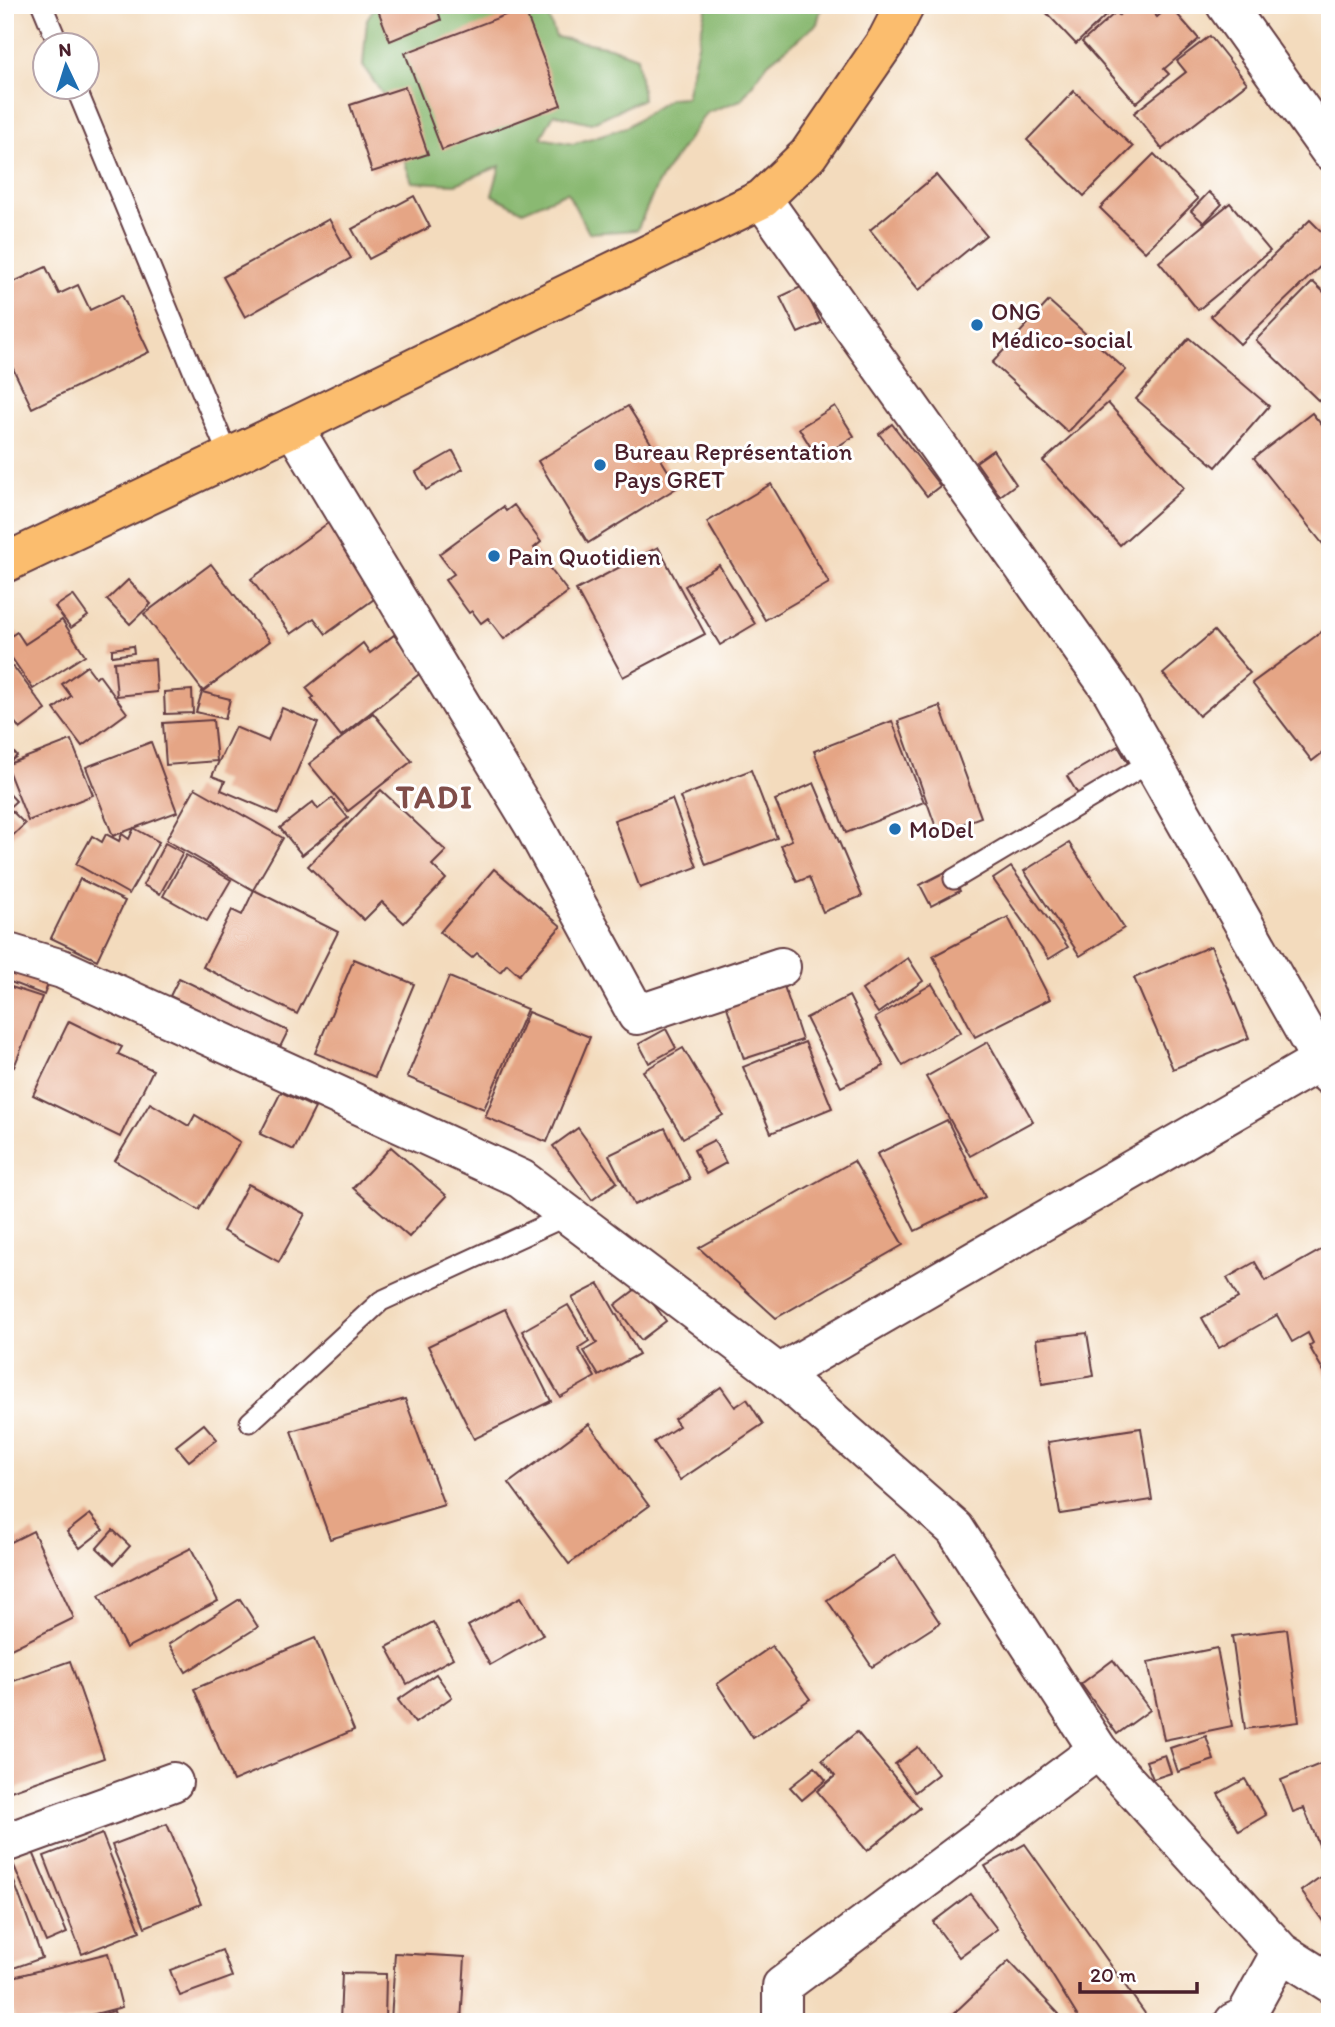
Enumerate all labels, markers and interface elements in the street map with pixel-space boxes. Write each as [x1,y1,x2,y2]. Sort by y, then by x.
north arrow [32,32,102,102]
text: N [58,38,72,61]
place label: ONG Médico-social [991,297,1133,354]
marker: ONG Médico-social [969,317,985,333]
place label: Bureau Représentation Pays GRET [614,437,853,494]
marker: Bureau Représentation Pays GRET [592,457,608,473]
place label: Pain Quotidien [508,542,661,571]
marker: Pain Quotidien [486,548,502,564]
district label: TADI [395,778,474,816]
place label: MoDel [909,815,974,844]
marker: MoDel [887,821,903,837]
scale bar [1080,1950,1197,1994]
text: 20 m [1090,1962,1137,1987]

